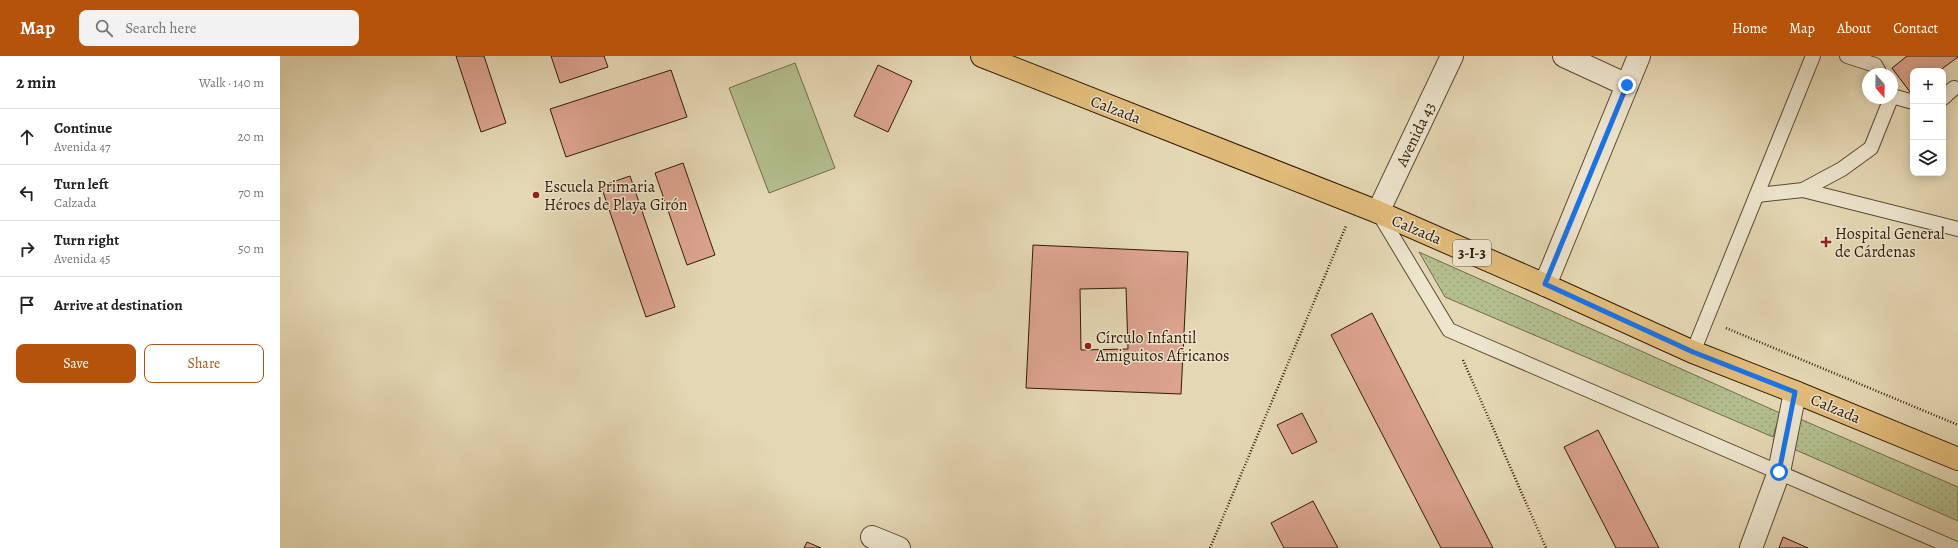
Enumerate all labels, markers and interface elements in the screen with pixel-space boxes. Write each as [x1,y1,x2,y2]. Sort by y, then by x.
search box [79,10,359,46]
text: Map [20,15,55,41]
icon: search [93,17,115,39]
text: Search here [125,18,197,38]
text: Home [1732,19,1767,38]
text: Map [1789,19,1815,38]
text: About [1837,19,1871,38]
text: Contact [1893,19,1938,38]
north arrow [1862,68,1898,104]
map controls [1910,68,1946,176]
button: + [1910,68,1946,104]
text: 2 min [16,71,56,94]
text: Walk · 140 m [199,74,264,91]
route end [1618,76,1636,94]
street label: Calzada [1087,90,1144,130]
street label: Avenida 43 [1390,98,1441,171]
button: − [1910,104,1946,140]
text: Continue [54,118,112,138]
icon: ahead [16,126,38,148]
text: 20 m [238,128,264,145]
text: Avenida 47 [54,138,111,155]
button: layers [1910,140,1946,176]
text: Turn left [54,174,109,194]
place label: Escuela Primaria Héroes de Playa Girón [544,176,688,216]
icon: left [16,182,38,204]
text: 70 m [238,184,264,201]
marker: Escuela Primaria Héroes de Playa Girón [531,190,541,200]
text: Calzada [54,194,96,211]
street label: Calzada [1388,210,1445,250]
place label: Hospital General de Cárdenas [1835,223,1945,263]
text: Turn right [54,230,119,250]
marker: Hospital General de Cárdenas [1820,236,1832,248]
icon: right [16,238,38,260]
text: 50 m [238,240,264,257]
road number: 3-I-3 [1453,240,1491,266]
text: Avenida 45 [54,250,111,267]
icon: arrive [16,294,38,316]
text: Arrive at destination [54,295,183,315]
place label: Círculo Infantil Amiguitos Africanos [1095,327,1229,367]
marker: Círculo Infantil Amiguitos Africanos [1083,341,1093,351]
button: Save [16,344,136,383]
button: Share [144,344,264,383]
street label: Calzada [1807,389,1864,429]
route start [1770,463,1788,481]

